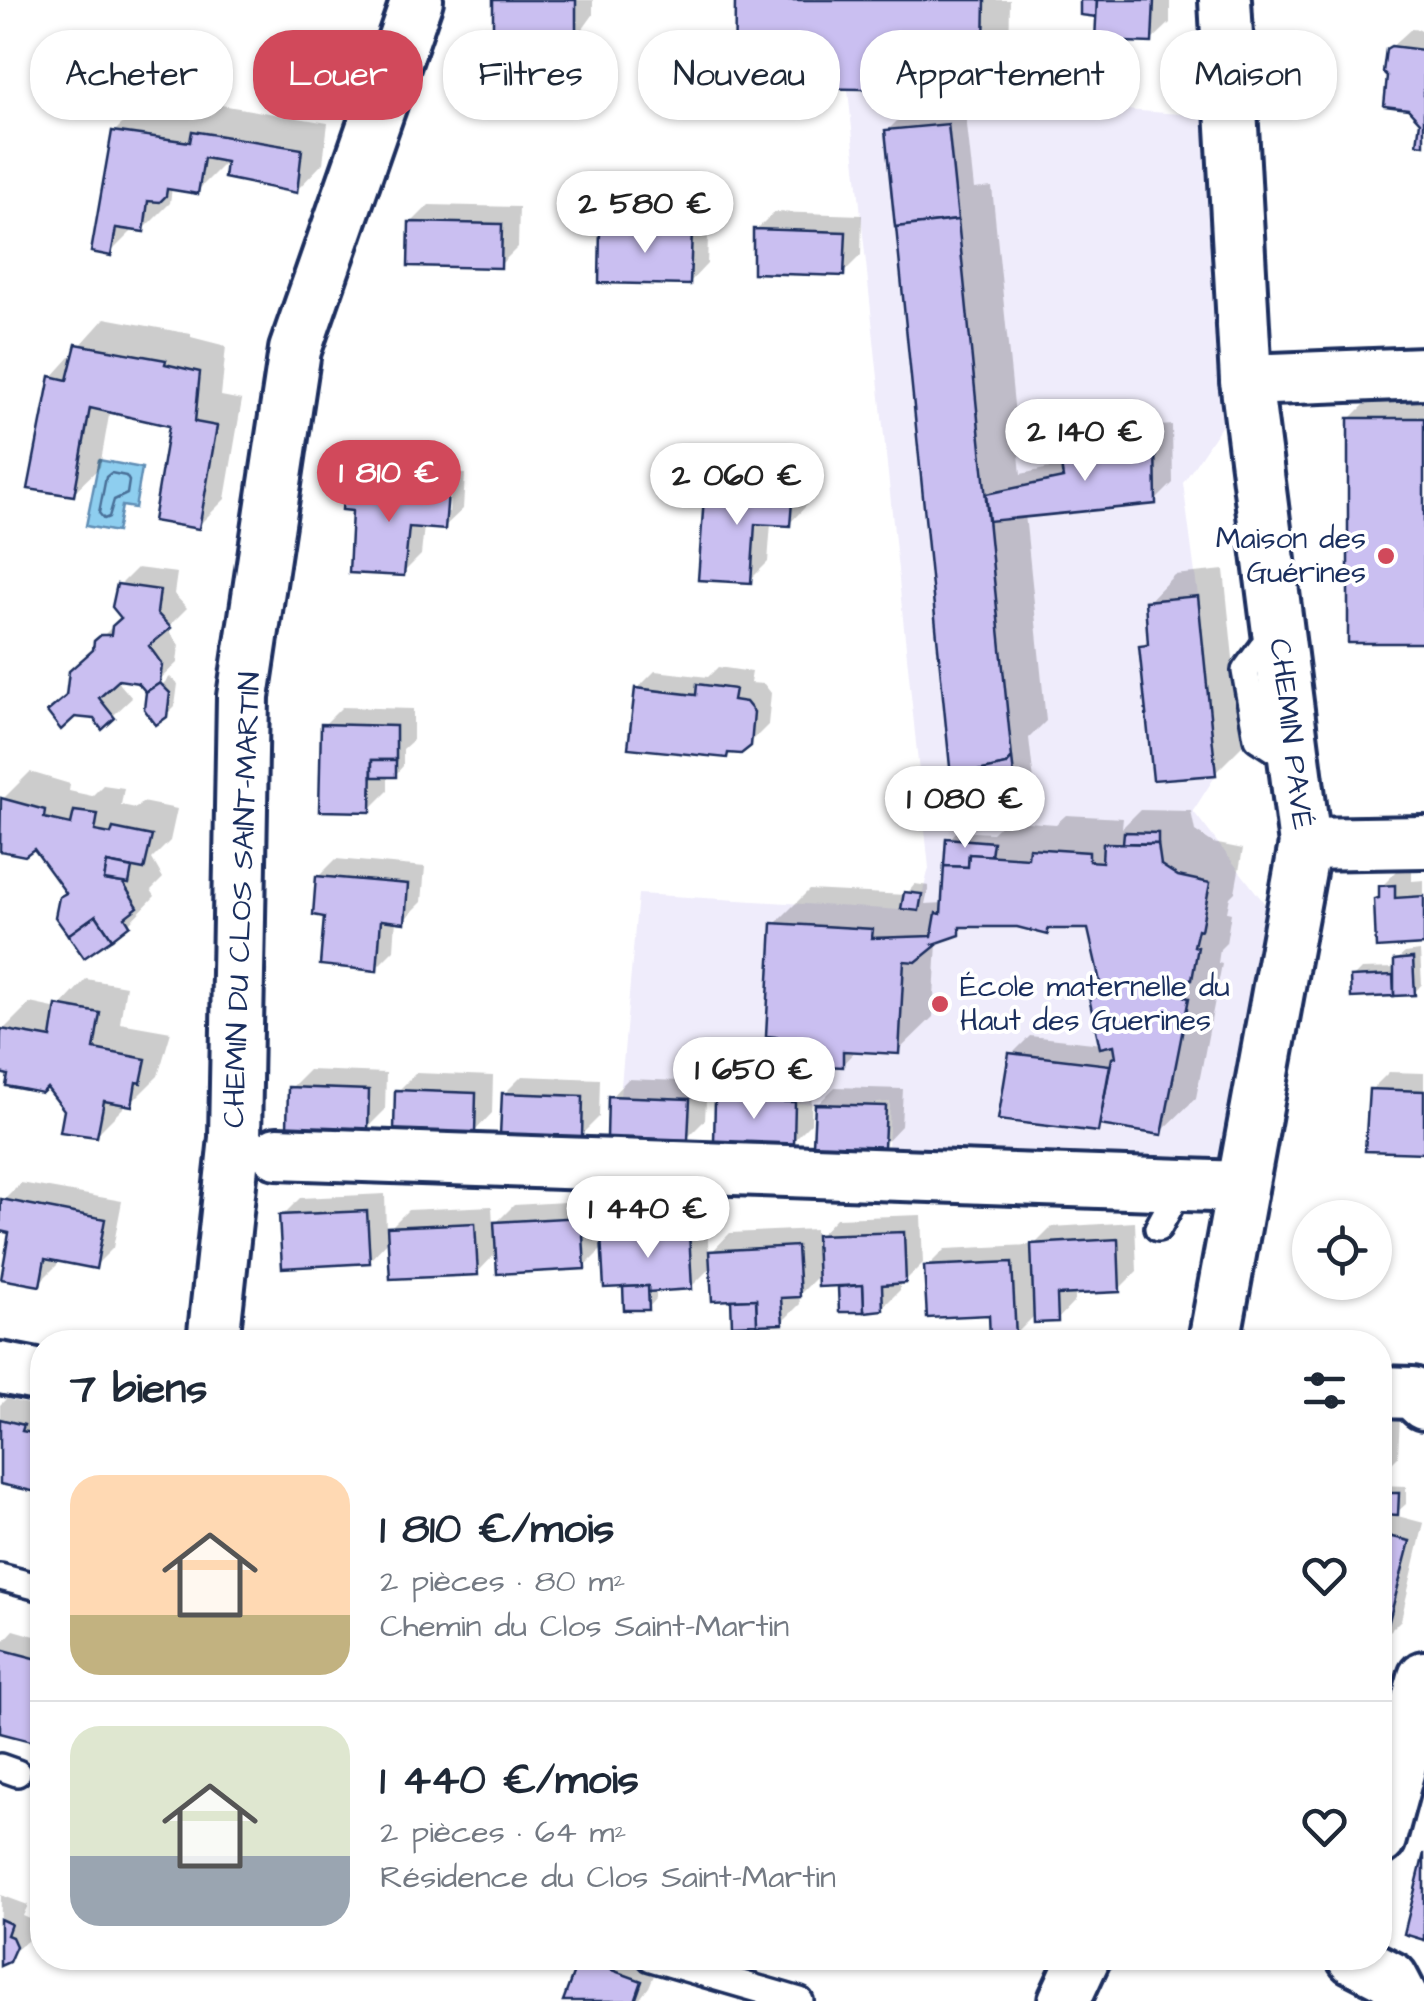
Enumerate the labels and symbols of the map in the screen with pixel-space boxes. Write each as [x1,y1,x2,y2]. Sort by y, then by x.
pin: 2 580 € [553,171,737,256]
pin: 2 140 € [993,399,1177,484]
pin: 1 810 € [297,440,481,525]
pin: 2 060 € [645,443,829,528]
place label: Maison des Guérines [1216,518,1366,594]
marker: Maison des Guérines [1375,545,1397,567]
street label: CHEMIN PAVÉ [1258,636,1324,832]
street label: CHEMIN DU CLOS SAINT-MARTIN [213,671,271,1129]
pin: 1 080 € [873,766,1057,851]
place label: École maternelle du Haut des Guerines [960,966,1230,1042]
marker: École maternelle du Haut des Guerines [929,993,951,1015]
pin: 1 650 € [662,1037,846,1122]
pin: 1 440 € [556,1176,740,1261]

